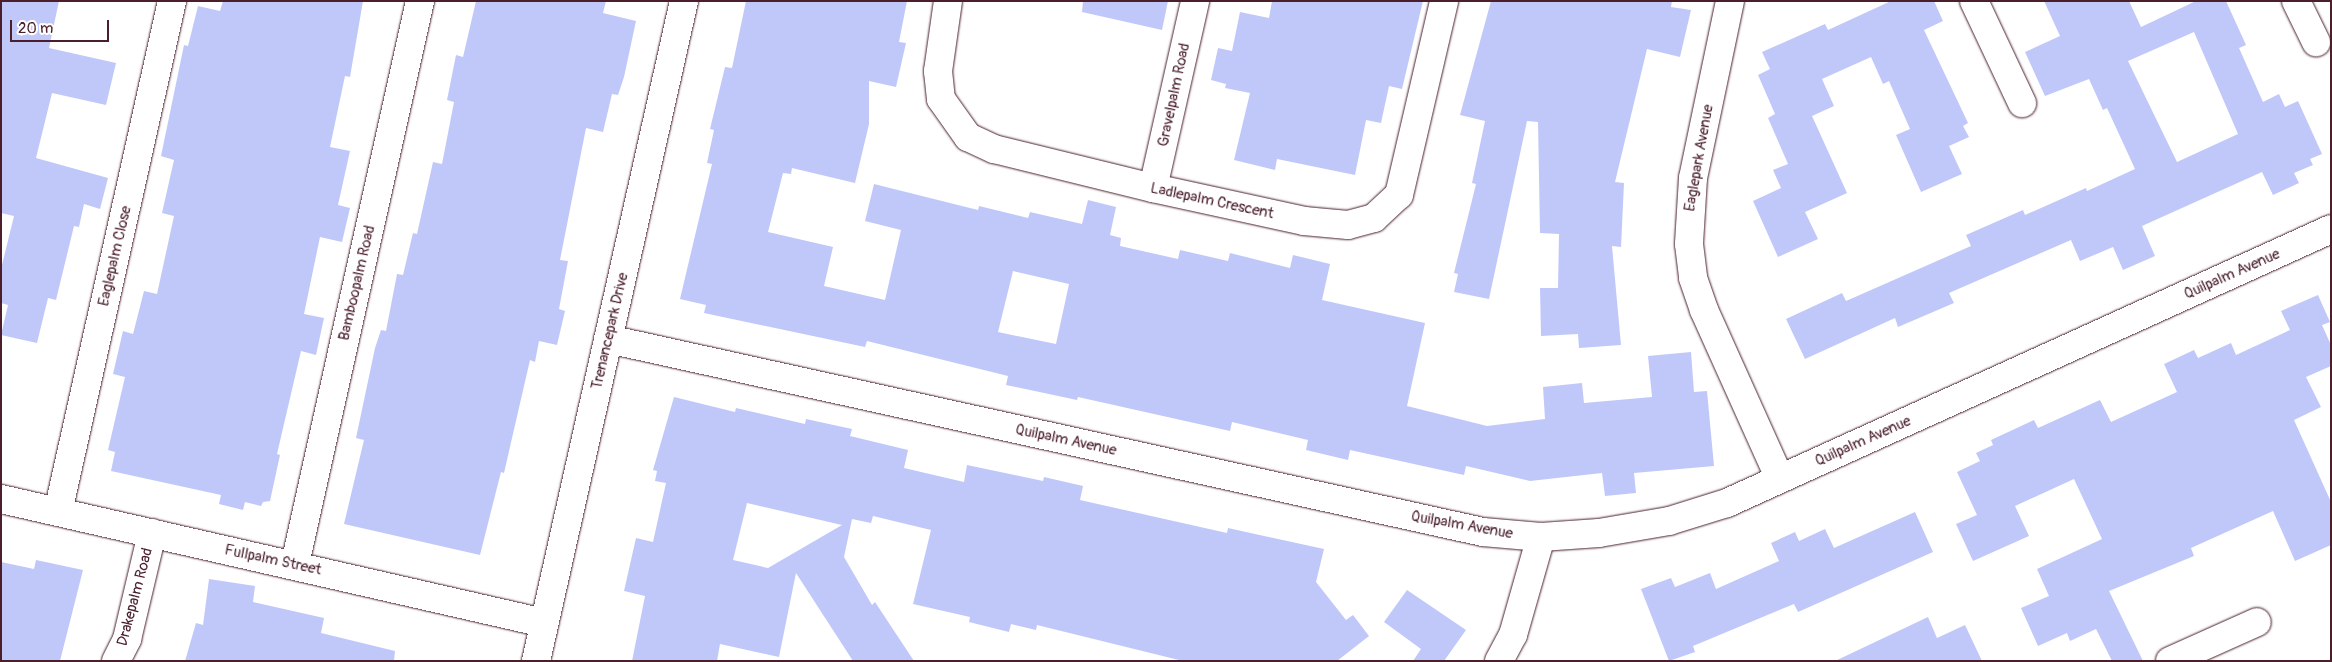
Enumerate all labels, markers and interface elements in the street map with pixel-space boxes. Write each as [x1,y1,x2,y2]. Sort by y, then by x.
scale bar [12,10,111,42]
text: 20 m [18,19,53,38]
street label: Gravelpalm Road [1154,42,1194,148]
street label: Eaglepark Avenue [1681,103,1717,213]
street label: Ladlepalm Crescent [1149,179,1275,223]
street label: Eaglepalm Close [95,204,135,308]
street label: Bamboopalm Road [335,224,379,342]
street label: Quilpalm Avenue [2181,245,2283,303]
street label: Trenancepark Drive [588,271,632,391]
street label: Quilpalm Avenue [1812,412,1914,470]
street label: Quilpalm Avenue [1014,420,1118,460]
street label: Quilpalm Avenue [1410,507,1514,543]
street label: Fullpalm Street [223,541,323,579]
street label: Drakepalm Road [113,546,157,648]

